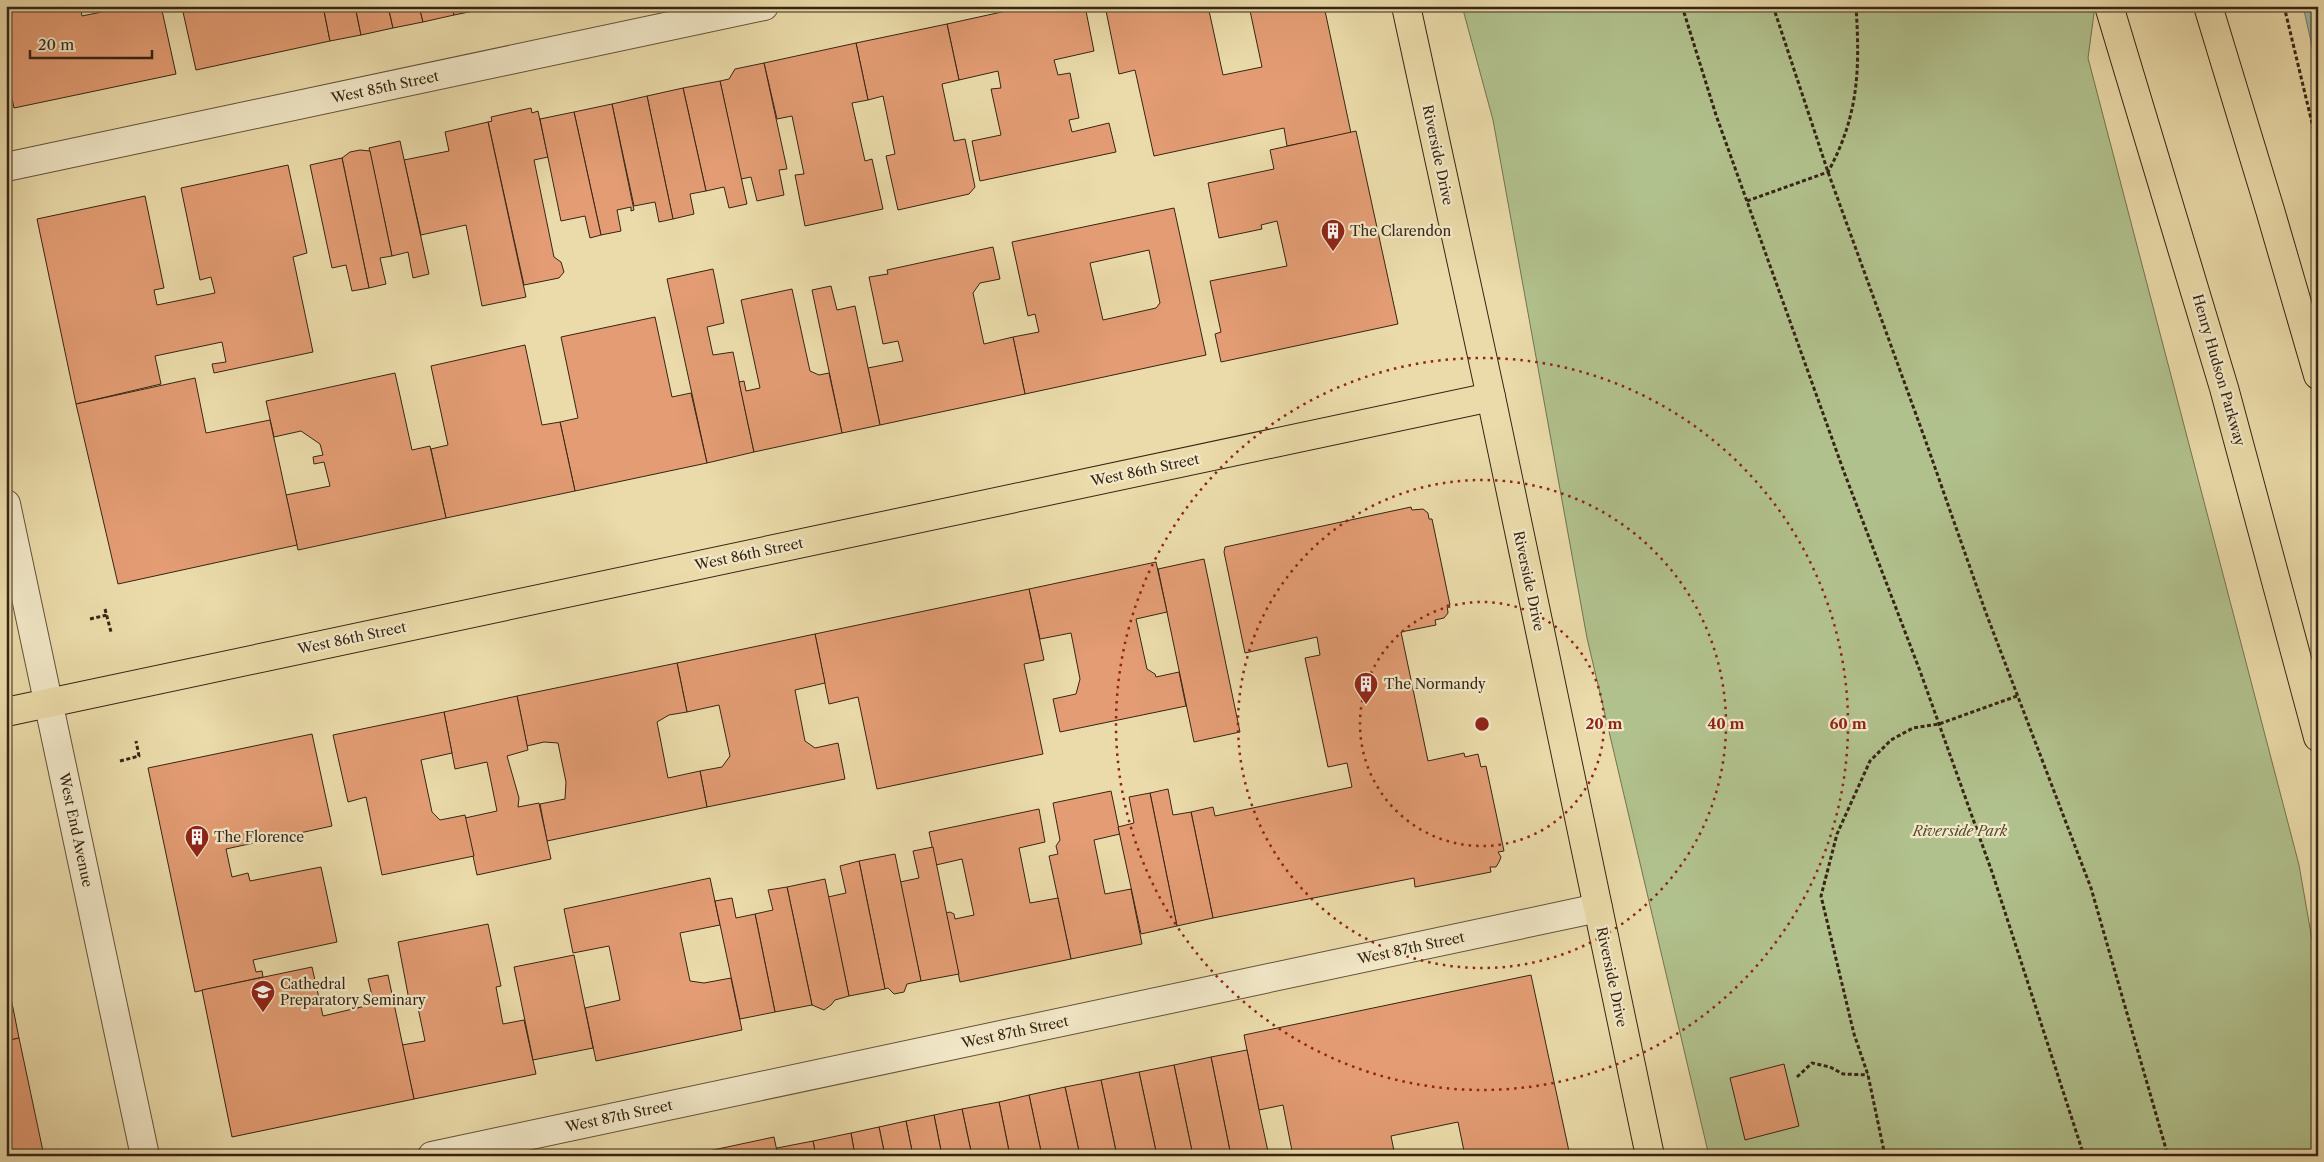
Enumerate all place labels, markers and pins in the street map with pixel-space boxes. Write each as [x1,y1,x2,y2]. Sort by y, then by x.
building icon: The Clarendon [1320,218,1346,252]
place label: The Clarendon [1350,222,1452,240]
building icon: The Normandy [1353,671,1379,705]
place label: The Normandy [1384,675,1486,693]
centre of rings [1473,715,1491,733]
building icon: The Florence [184,824,210,858]
place label: The Florence [214,828,304,846]
place label: Cathedral Preparatory Seminary [280,975,426,1009]
school or university icon: Cathedral Preparatory Seminary [250,979,276,1013]

